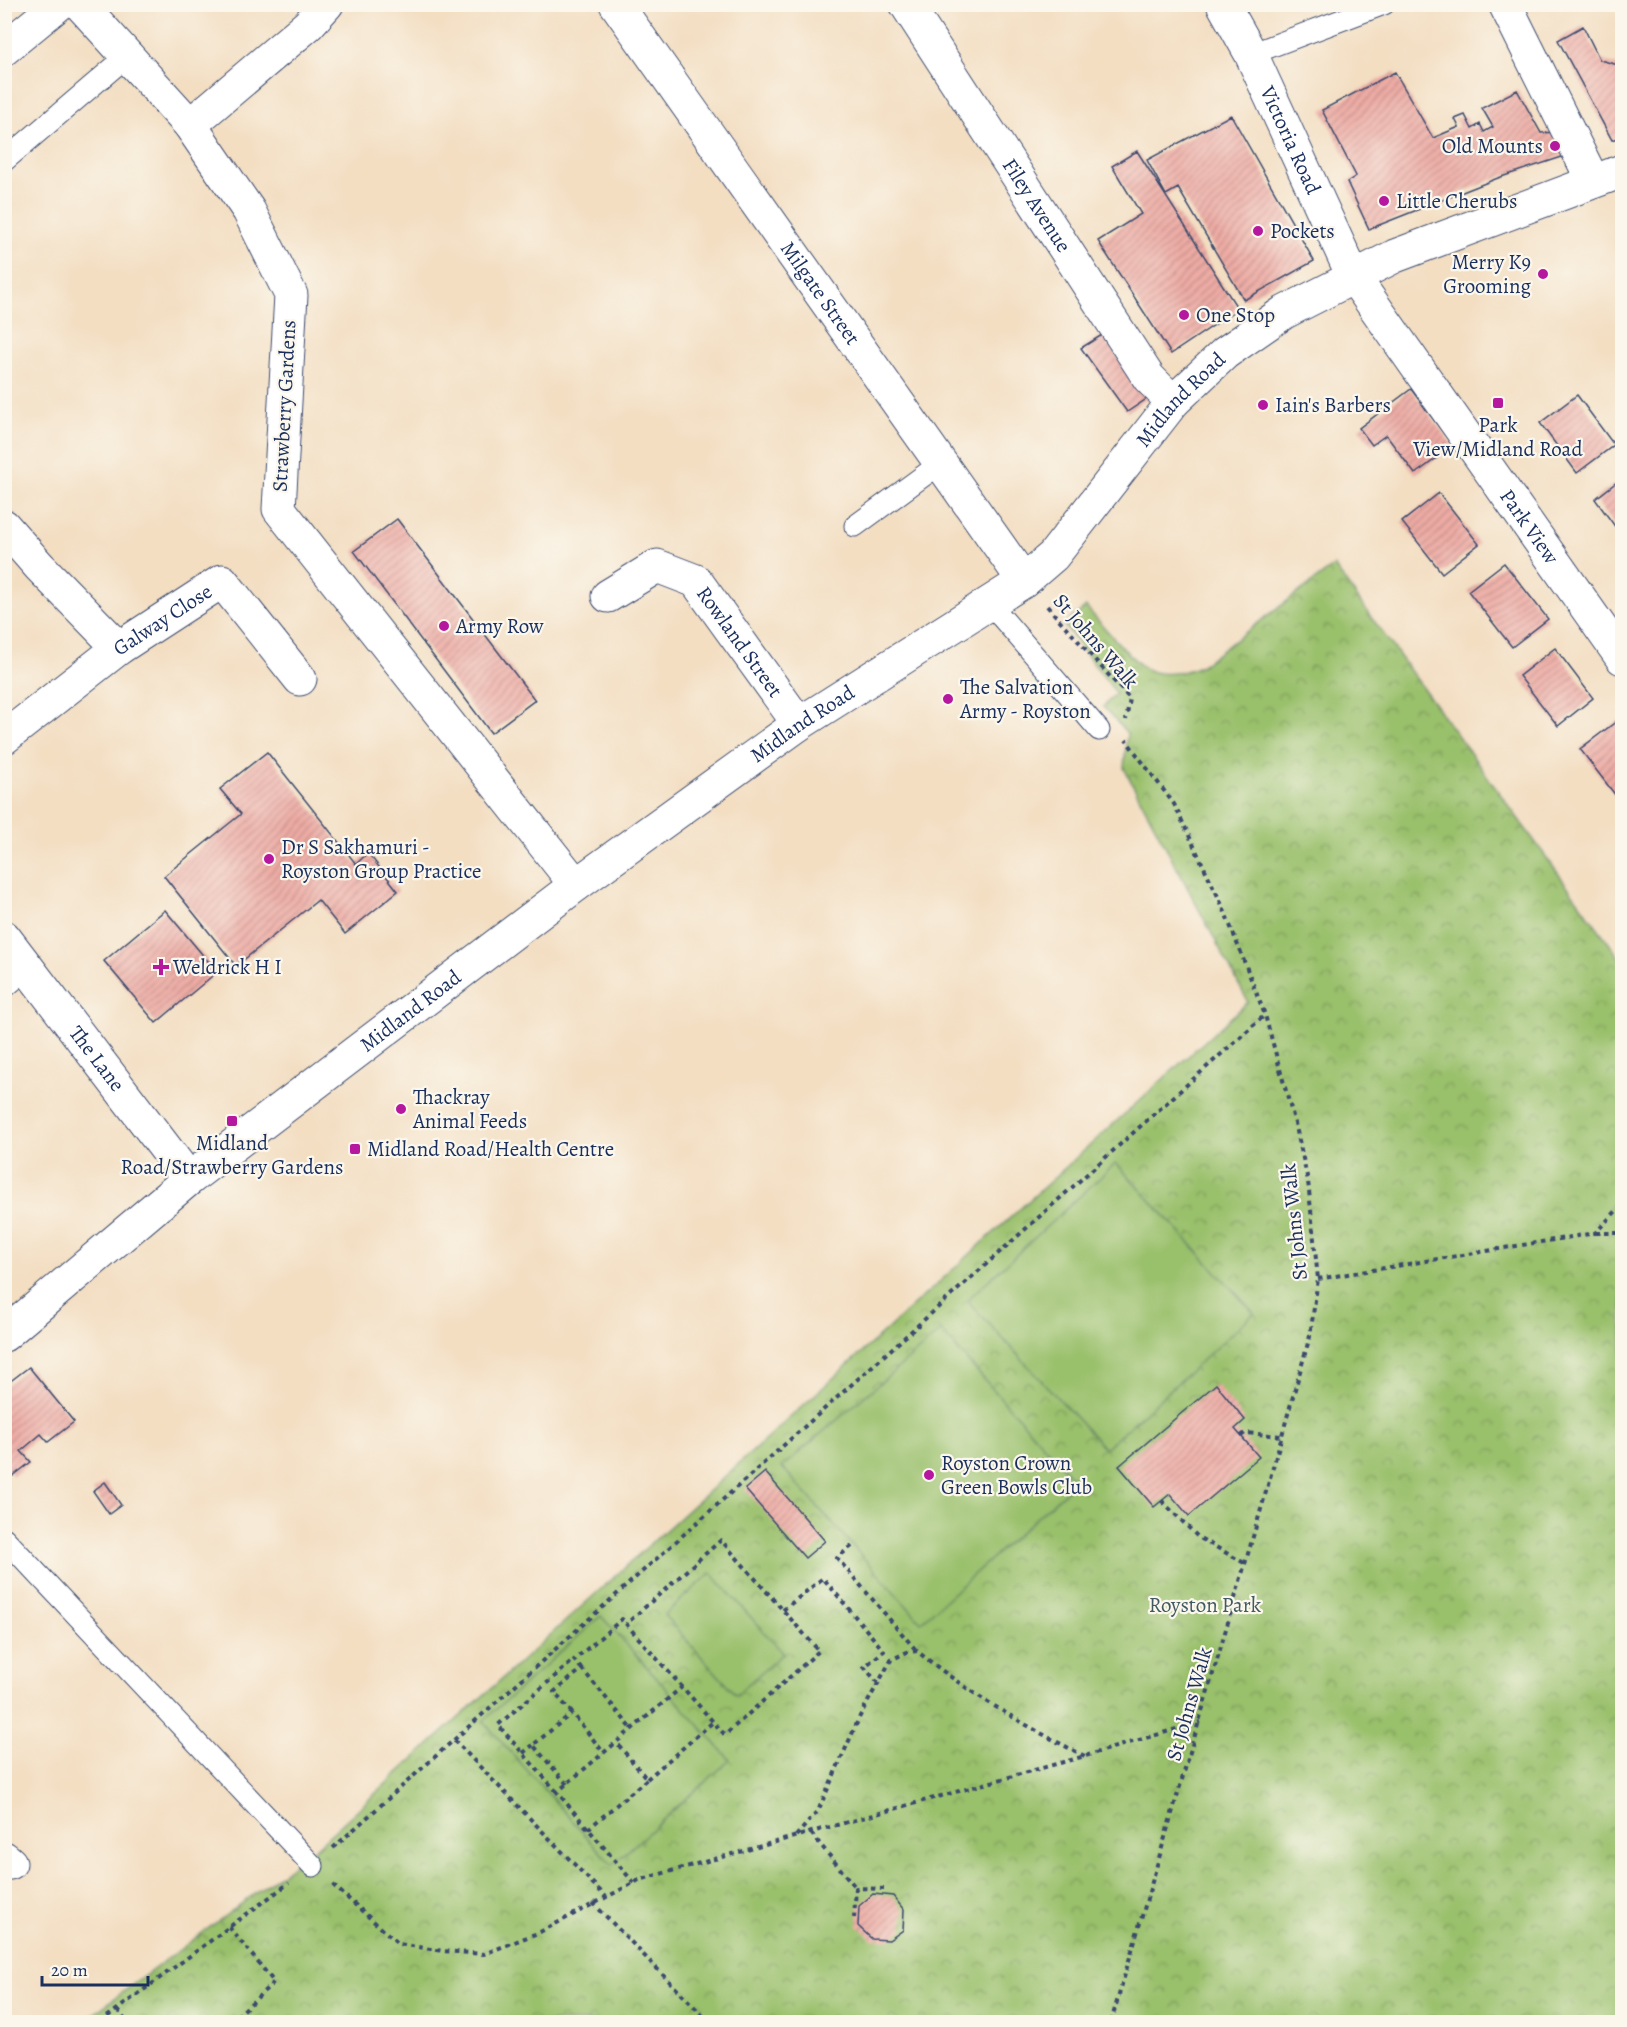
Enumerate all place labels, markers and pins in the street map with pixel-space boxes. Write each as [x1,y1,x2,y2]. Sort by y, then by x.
place label: Old Mounts [1442,132,1543,160]
marker: Old Mounts [1548,139,1562,153]
place label: Little Cherubs [1396,187,1517,215]
marker: Little Cherubs [1377,194,1391,208]
place label: Pockets [1270,217,1335,245]
marker: Pockets [1251,224,1265,238]
place label: Merry K9 Grooming [1443,248,1531,300]
marker: Merry K9 Grooming [1536,267,1550,281]
place label: One Stop [1196,301,1275,329]
marker: One Stop [1177,308,1191,322]
place label: Iain's Barbers [1275,391,1391,419]
marker: Park View/Midland Road [1491,396,1505,410]
marker: Iain's Barbers [1256,398,1270,412]
place label: Park View/Midland Road [1412,411,1583,463]
place label: Army Row [455,612,544,640]
marker: Army Row [437,619,451,633]
place label: The Salvation Army - Royston [959,673,1091,725]
marker: The Salvation Army - Royston [941,692,955,706]
place label: Dr S Sakhamuri - Royston Group Practice [281,833,481,885]
marker: Dr S Sakhamuri - Royston Group Practice [262,852,276,866]
place label: Weldrick H I [172,953,282,981]
marker: Weldrick H I [154,960,168,974]
place label: Thackray Animal Feeds [412,1083,527,1135]
marker: Thackray Animal Feeds [394,1102,408,1116]
marker: Midland Road/Strawberry Gardens [225,1114,239,1128]
place label: Midland Road/Strawberry Gardens [121,1129,343,1181]
place label: Midland Road/Health Centre [367,1135,614,1163]
marker: Midland Road/Health Centre [348,1142,362,1156]
place label: Royston Crown Green Bowls Club [941,1449,1092,1501]
marker: Royston Crown Green Bowls Club [922,1468,936,1482]

